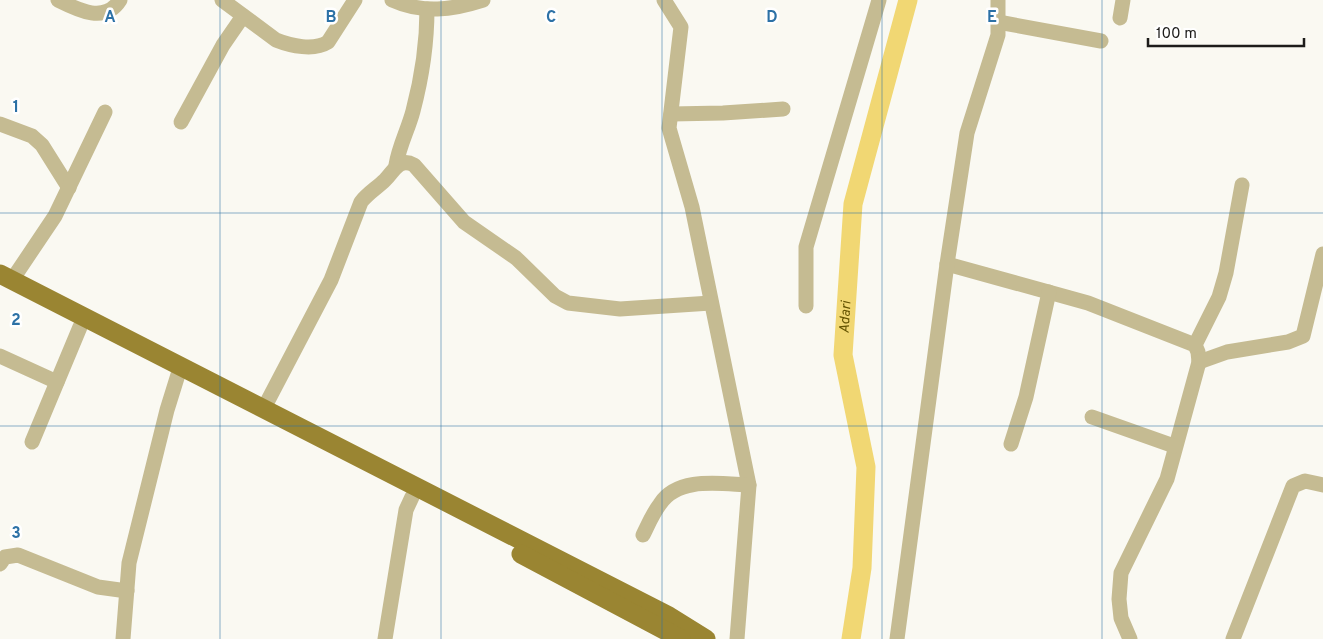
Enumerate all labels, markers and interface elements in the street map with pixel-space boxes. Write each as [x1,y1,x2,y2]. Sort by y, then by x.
text: A [104,8,116,28]
text: B [325,8,337,28]
text: C [546,8,556,28]
text: D [766,8,778,28]
text: E [987,8,997,28]
scale bar [1148,15,1304,47]
text: 100 m [1156,25,1197,44]
text: 1 [13,98,19,118]
water label: Adari [836,299,855,334]
text: 2 [11,311,21,331]
text: 3 [11,524,21,544]

